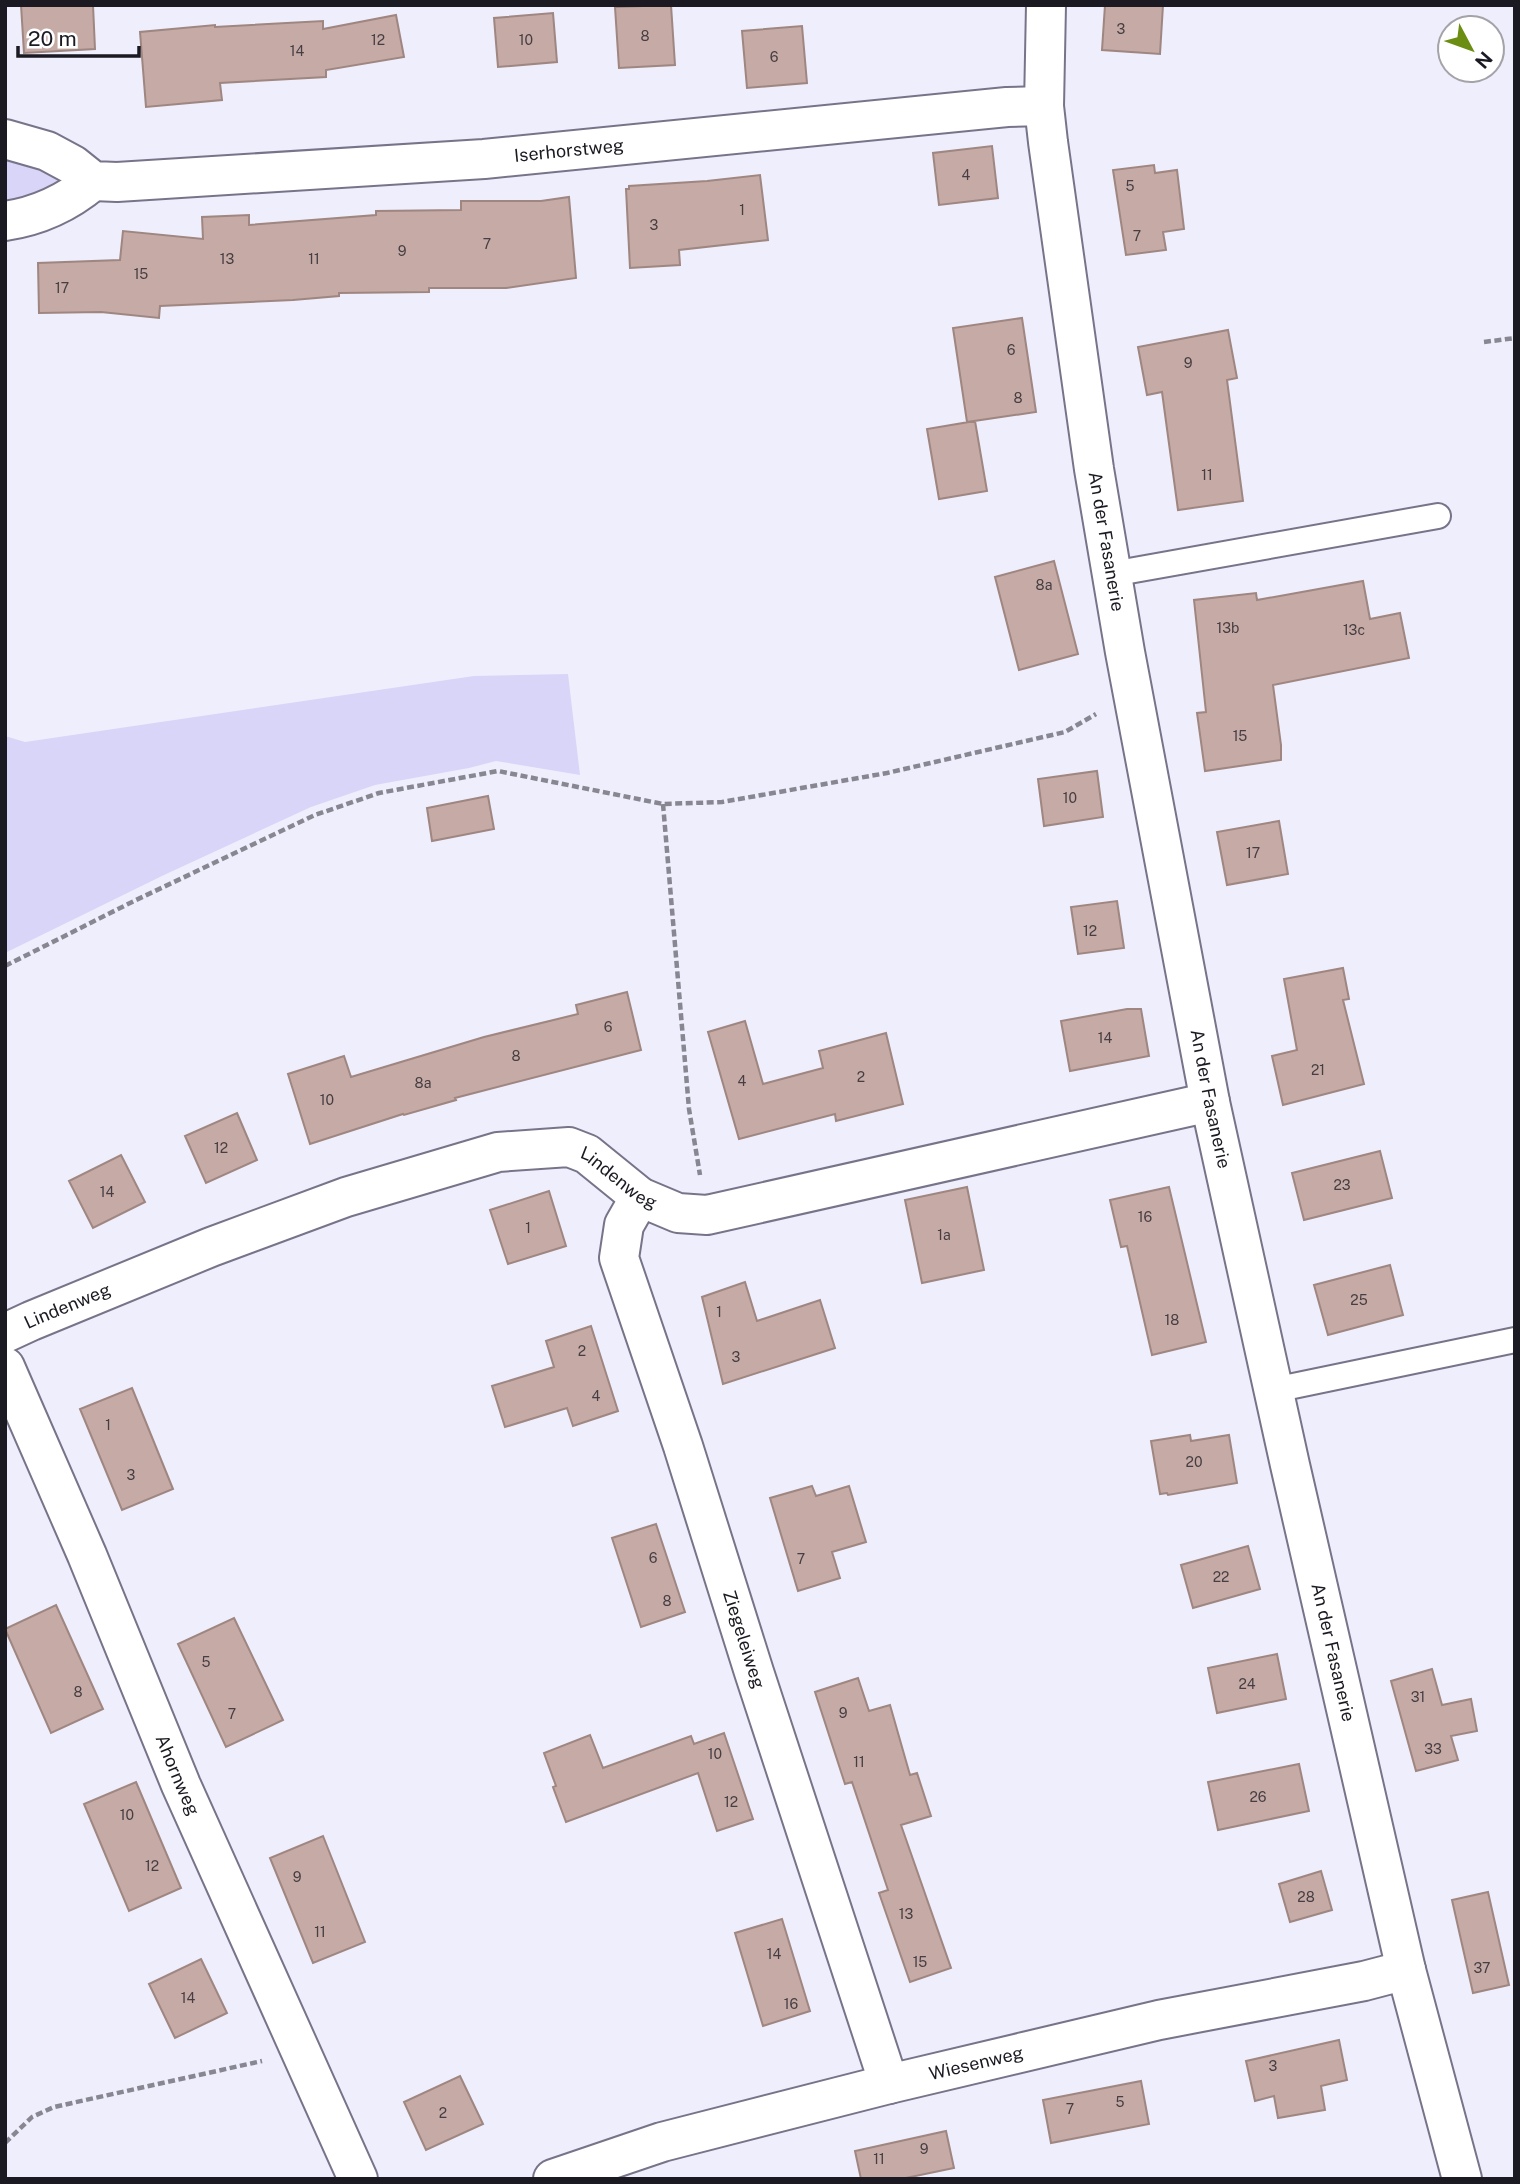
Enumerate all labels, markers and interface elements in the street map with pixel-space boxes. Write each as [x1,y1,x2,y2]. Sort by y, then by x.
scale bar [18,14,138,58]
north arrow [1436,14,1506,84]
house number: 3 [1117,21,1126,37]
text: 20 m [28,26,77,51]
house number: 8 [640,28,650,44]
house number: 12 [371,32,385,48]
house number: 10 [519,32,533,48]
house number: 14 [290,43,304,59]
text: N [1471,47,1497,73]
house number: 6 [770,49,779,65]
street label: Iserhorstweg [513,134,625,166]
house number: 4 [962,167,971,183]
house number: 5 [1126,178,1135,194]
house number: 1 [739,202,745,218]
house number: 3 [650,217,659,233]
house number: 7 [1133,228,1141,244]
house number: 7 [483,236,491,252]
house number: 9 [398,243,407,259]
house number: 13 [220,251,234,267]
house number: 11 [308,251,320,267]
house number: 15 [134,266,148,282]
house number: 17 [55,280,69,296]
house number: 6 [1007,342,1016,358]
house number: 9 [1184,355,1193,371]
house number: 8 [1013,390,1023,406]
house number: 11 [1201,467,1213,483]
street label: An der Fasanerie [1085,470,1129,613]
house number: 8a [1036,577,1052,593]
house number: 13b [1217,620,1239,636]
house number: 13c [1343,622,1365,638]
house number: 15 [1233,728,1247,744]
house number: 10 [1063,790,1077,806]
house number: 17 [1246,845,1260,861]
house number: 12 [1083,923,1097,939]
house number: 6 [604,1019,613,1035]
street label: An der Fasanerie [1186,1027,1235,1170]
house number: 14 [1098,1030,1112,1046]
house number: 8 [511,1048,521,1064]
house number: 21 [1311,1062,1325,1078]
house number: 2 [857,1069,865,1085]
house number: 4 [738,1073,747,1089]
house number: 8a [415,1075,431,1091]
house number: 10 [320,1092,334,1108]
house number: 12 [214,1140,228,1156]
street label: Lindenweg [578,1142,660,1213]
house number: 23 [1333,1177,1351,1193]
house number: 14 [100,1184,114,1200]
house number: 16 [1138,1209,1152,1225]
house number: 1 [525,1220,531,1236]
house number: 1a [937,1227,951,1243]
street label: Lindenweg [21,1278,114,1333]
house number: 25 [1350,1292,1368,1308]
house number: 1 [716,1304,722,1320]
house number: 18 [1165,1312,1179,1328]
house number: 2 [578,1343,586,1359]
house number: 3 [732,1349,741,1365]
house number: 4 [592,1388,601,1404]
house number: 1 [105,1417,111,1433]
house number: 20 [1186,1454,1202,1470]
house number: 3 [127,1467,136,1483]
house number: 6 [649,1550,658,1566]
house number: 7 [797,1551,805,1567]
house number: 22 [1213,1569,1229,1585]
street label: An der Fasanerie [1307,1581,1360,1724]
street label: Ziegeleiweg [719,1588,770,1691]
house number: 8 [662,1593,672,1609]
house number: 5 [202,1654,211,1670]
house number: 24 [1238,1676,1256,1692]
house number: 8 [73,1684,83,1700]
house number: 31 [1411,1689,1425,1705]
house number: 9 [839,1705,848,1721]
house number: 7 [228,1706,236,1722]
street label: Ahornweg [152,1731,204,1819]
house number: 33 [1424,1741,1442,1757]
house number: 10 [708,1746,722,1762]
house number: 11 [853,1754,865,1770]
house number: 26 [1249,1789,1267,1805]
house number: 12 [724,1794,738,1810]
house number: 10 [120,1807,134,1823]
house number: 12 [145,1858,159,1874]
house number: 9 [293,1869,302,1885]
house number: 28 [1297,1889,1315,1905]
house number: 13 [899,1906,913,1922]
house number: 11 [314,1924,326,1940]
house number: 14 [767,1946,781,1962]
house number: 15 [913,1954,927,1970]
house number: 37 [1474,1960,1490,1976]
house number: 14 [181,1990,195,2006]
house number: 16 [784,1996,798,2012]
street label: Wiesenweg [927,2042,1025,2084]
house number: 3 [1269,2058,1278,2074]
house number: 5 [1116,2094,1125,2110]
house number: 7 [1066,2101,1074,2117]
house number: 2 [439,2105,447,2121]
house number: 9 [920,2141,929,2157]
house number: 11 [873,2151,885,2167]

